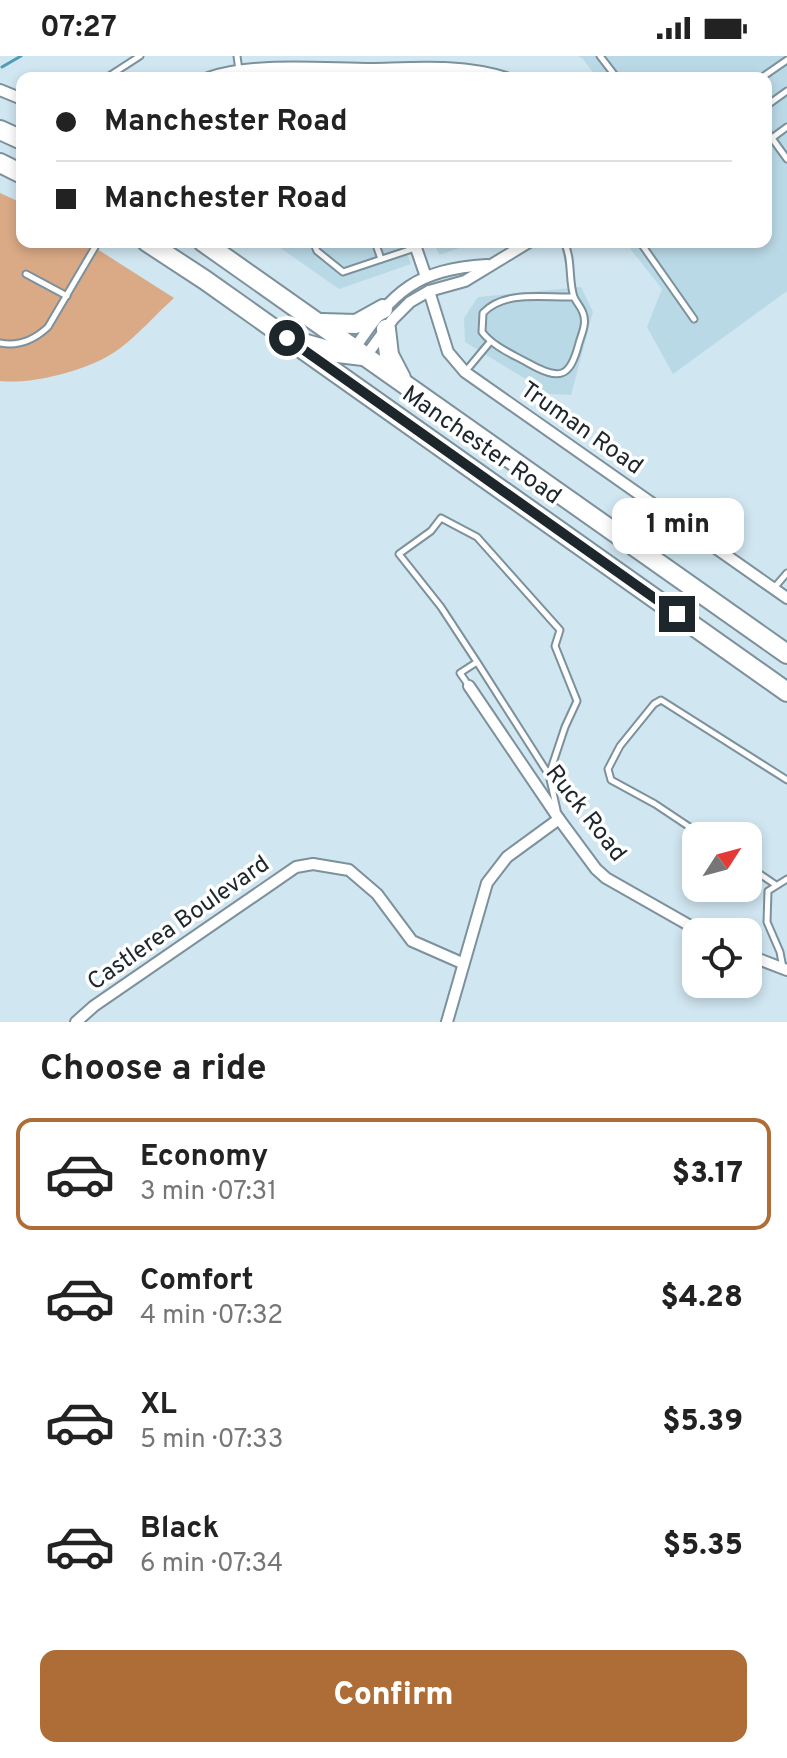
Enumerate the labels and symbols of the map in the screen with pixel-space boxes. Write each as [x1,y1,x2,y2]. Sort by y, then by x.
route start [269,320,305,356]
street label: Truman Road [514,376,648,482]
street label: Manchester Road [396,380,566,512]
callout: 1 min [611,498,743,554]
route end [659,596,695,632]
street label: Ruck Road [538,759,632,869]
north arrow [682,822,762,902]
street label: Castlerea Boulevard [82,850,276,998]

